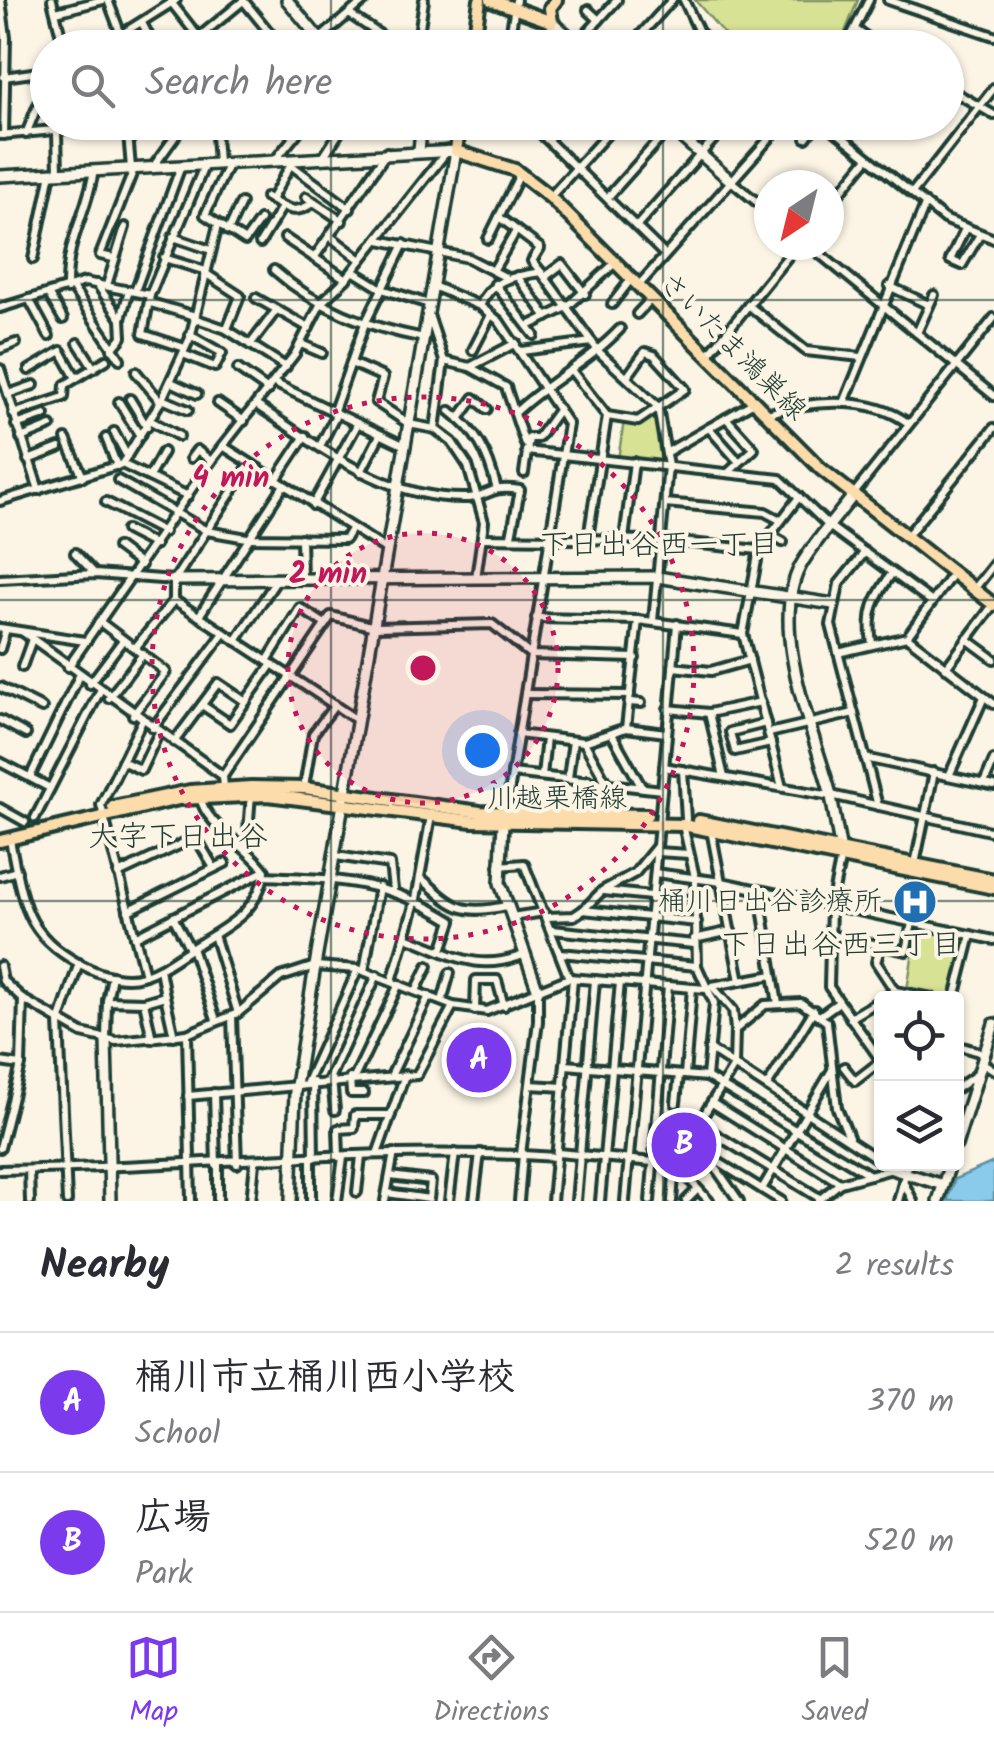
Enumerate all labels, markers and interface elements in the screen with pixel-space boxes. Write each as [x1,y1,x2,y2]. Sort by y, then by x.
search box [30,30,964,140]
text: Search here [145,55,332,115]
icon: search [65,58,120,113]
north arrow [754,170,844,260]
street label: さいたま鴻巣線 [647,262,817,432]
text: 4 min [193,455,269,503]
district label: 下日出谷西一丁目 [539,522,779,570]
text: 2 min [289,551,367,599]
centre of rings [405,650,441,686]
your location [457,725,508,776]
street label: 川越栗橋線 [487,777,627,822]
district label: 大字下日出谷 [88,814,268,862]
hospital icon: 桶川日出谷診療所 [892,879,938,925]
place label: 桶川日出谷診療所 [658,880,882,925]
district label: 下日出谷西三丁目 [721,922,961,970]
map controls [874,991,964,1171]
button: locate [874,991,964,1081]
pin: A [446,1022,512,1098]
button: layers [874,1081,964,1171]
pin: B [652,1108,716,1182]
text: Nearby [40,1233,169,1300]
text: 2 results [835,1241,954,1292]
text: 桶川市立桶川西小学校 [135,1349,515,1409]
text: A [62,1377,83,1428]
text: 370 m [867,1377,954,1428]
text: School [135,1409,220,1460]
text: 広場 [135,1489,211,1549]
text: B [63,1517,82,1568]
text: 520 m [864,1517,954,1568]
text: Park [135,1549,193,1600]
tab: Map [126,1630,181,1735]
tab: Directions [433,1630,549,1735]
tab: Saved [802,1630,868,1735]

